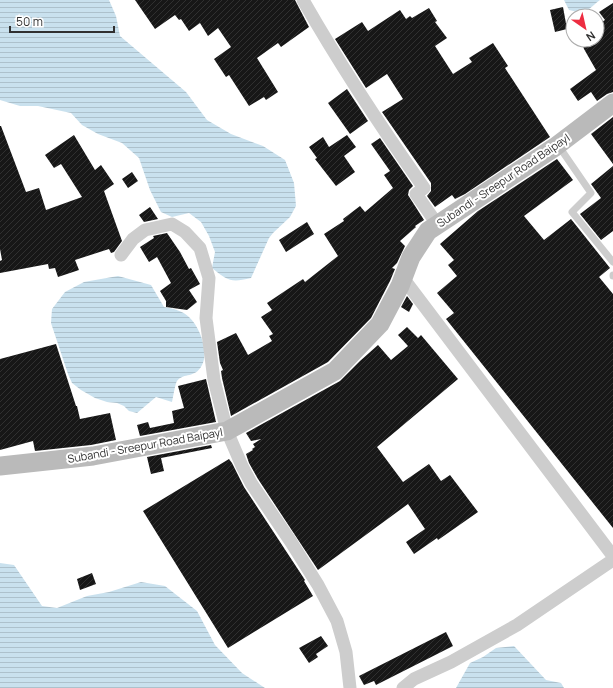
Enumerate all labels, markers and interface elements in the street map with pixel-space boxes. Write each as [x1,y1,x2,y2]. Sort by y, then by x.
scale bar [10,8,114,34]
north arrow [565,8,605,48]
text: 50 m [16,13,43,30]
text: N [583,28,598,45]
street label: Subandi - Sreepur Road Baipayl [434,130,572,230]
street label: Subandi - Sreepur Road Baipayl [66,424,224,466]

